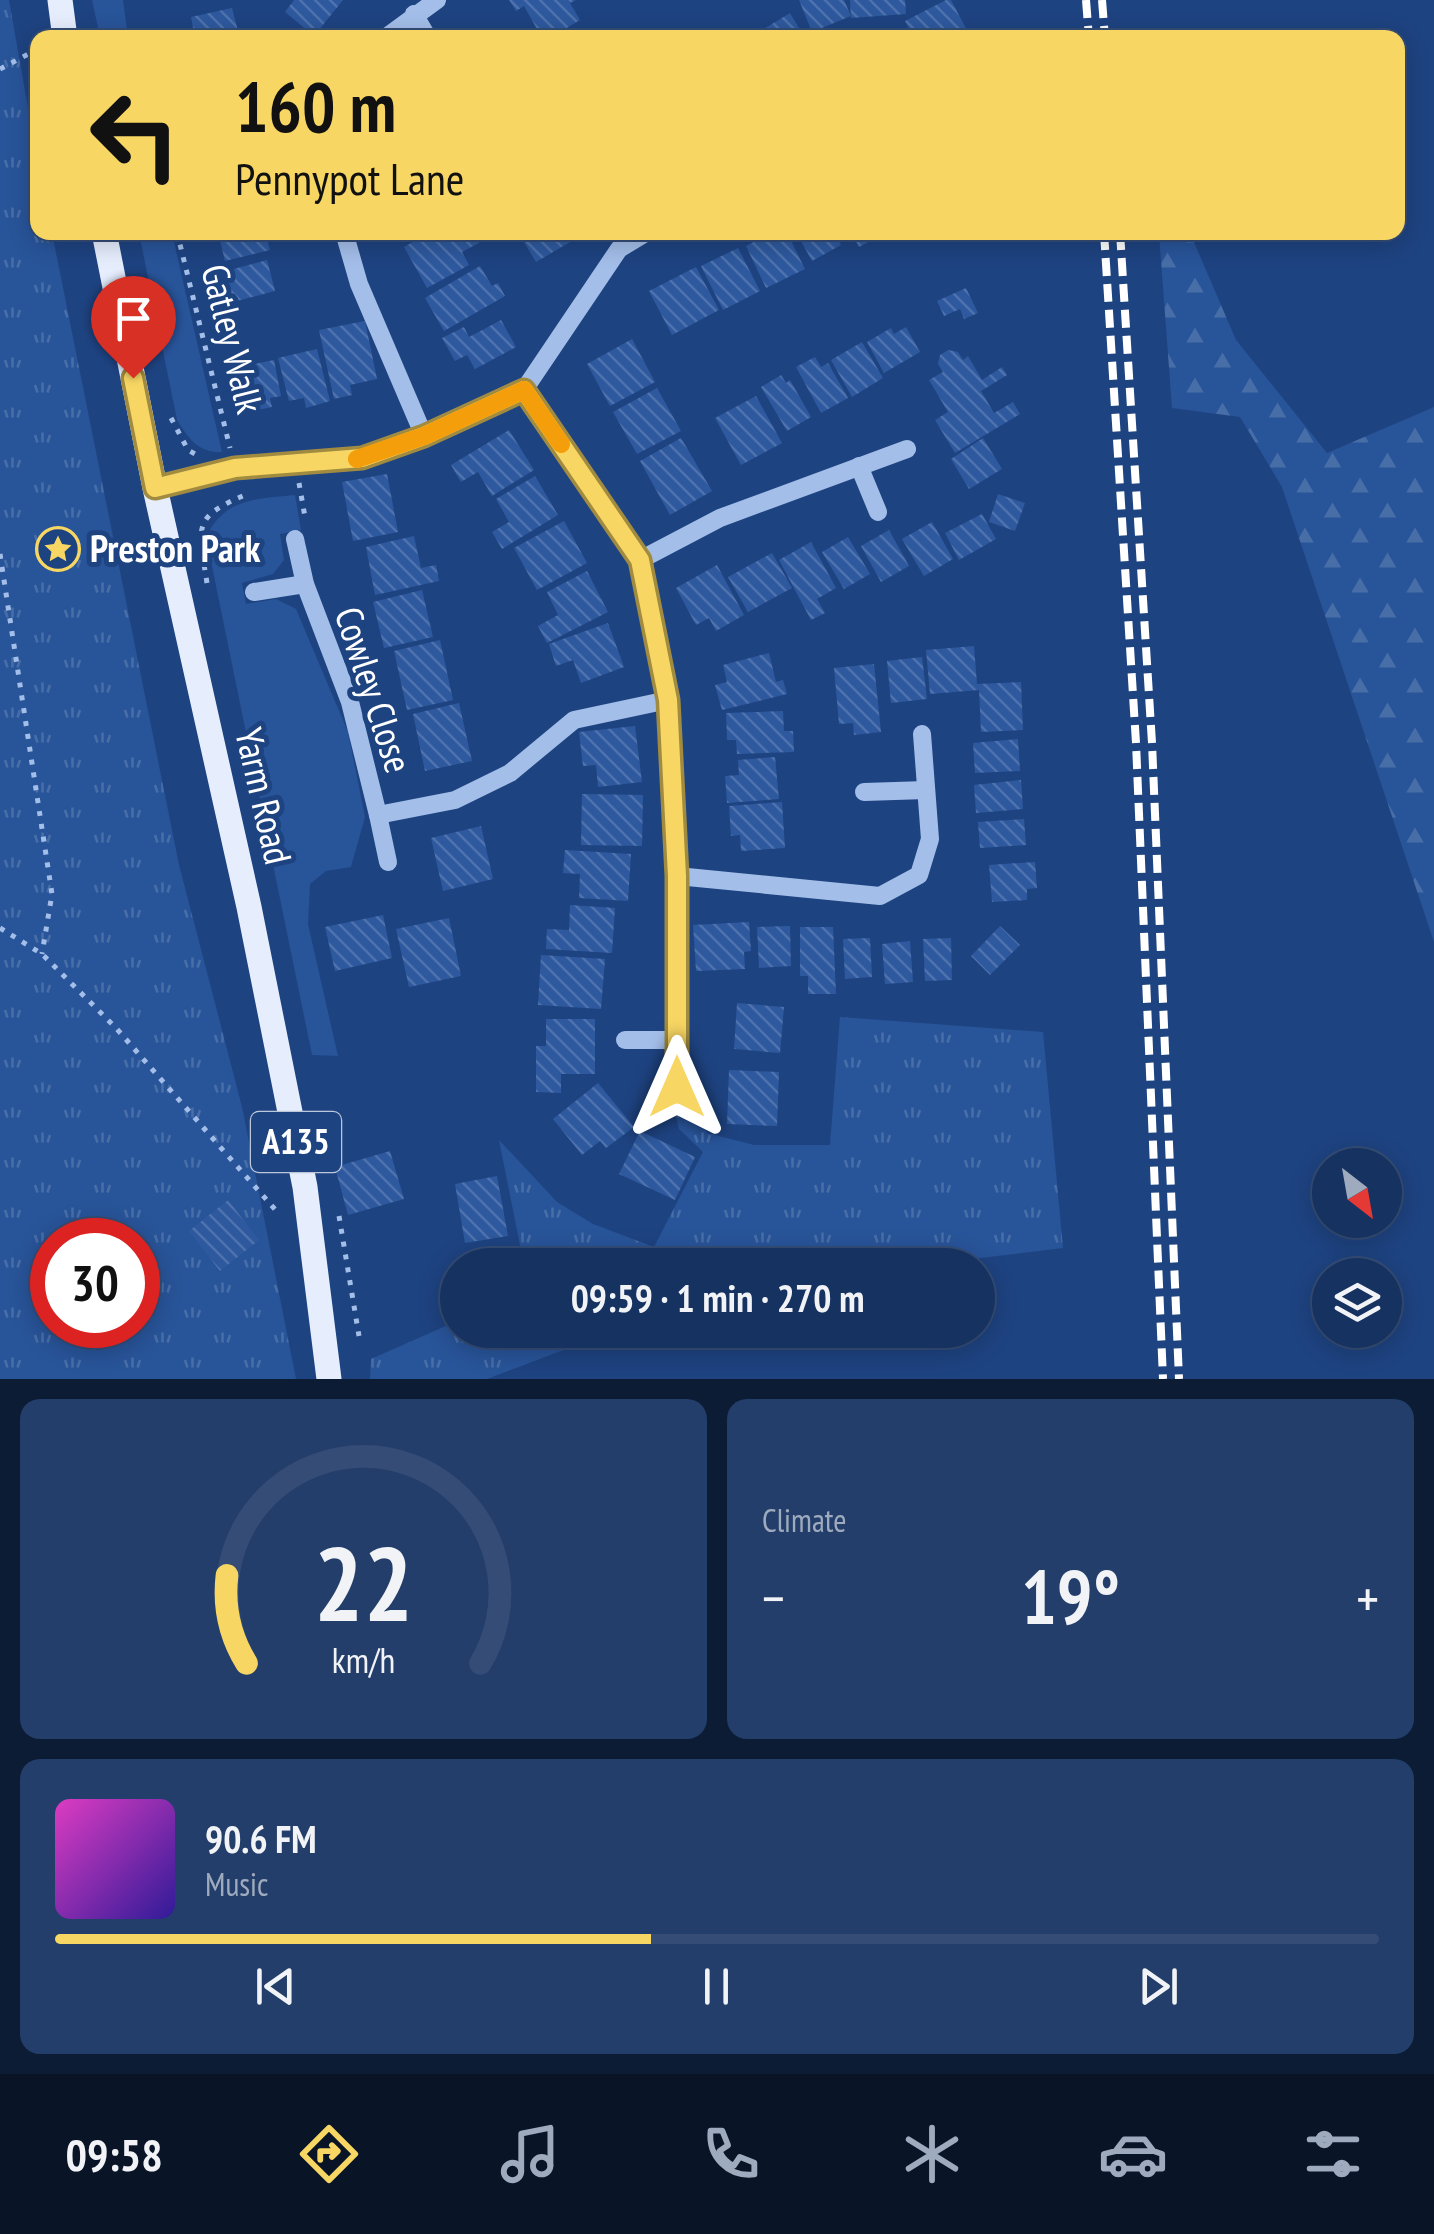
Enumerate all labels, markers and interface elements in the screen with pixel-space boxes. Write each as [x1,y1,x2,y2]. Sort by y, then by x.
text: 160 m [235,61,396,151]
icon: left [70,70,200,200]
text: Pennypot Lane [235,149,464,207]
street label: Gatley Walk [191,259,276,419]
pin [91,276,176,379]
icon: arrive [106,291,161,346]
place label: Preston Park [90,523,261,572]
place icon: Preston Park [35,526,81,572]
street label: Cowley Close [325,601,424,779]
street label: Yarm Road [225,723,304,869]
position arrow [625,1035,729,1139]
road number: A135 [251,1112,341,1172]
north arrow [1312,1148,1402,1238]
map controls [1312,1148,1402,1348]
speed limit sign: 30 [30,1218,160,1348]
button: layers [1312,1258,1402,1348]
text: 09:59 · 1 min · 270 m [571,1273,864,1322]
text: Climate [762,1499,846,1541]
text: 22 [314,1515,413,1650]
text: 19° [1021,1548,1120,1645]
text: − [762,1562,785,1633]
text: + [1356,1562,1379,1633]
text: km/h [332,1637,395,1683]
text: 90.6 FM [205,1814,317,1863]
text: Music [205,1863,268,1905]
icon: previous [248,1959,303,2014]
icon: pause [689,1959,744,2014]
icon: next [1131,1959,1186,2014]
icon: directions [294,2119,364,2189]
icon: music [495,2119,565,2189]
icon: phone [696,2119,766,2189]
icon: climate [897,2119,967,2189]
icon: car [1098,2119,1168,2189]
icon: filters [1298,2119,1368,2189]
text: 09:58 [65,2125,163,2183]

